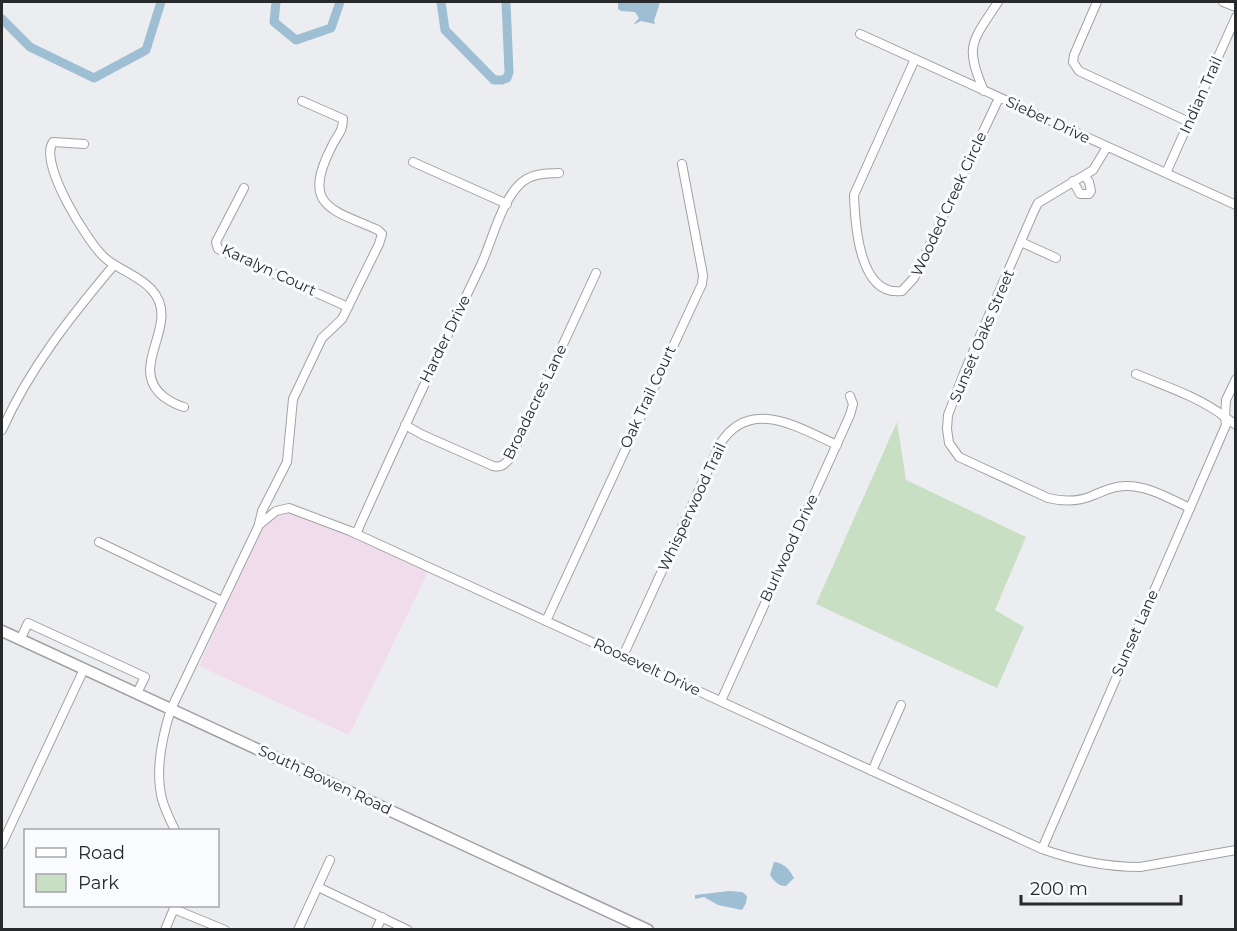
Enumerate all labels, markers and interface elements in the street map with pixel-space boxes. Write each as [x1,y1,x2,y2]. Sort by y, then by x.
street label: Indian Trail [1175,53,1226,136]
street label: Sieber Drive [1003,92,1093,147]
street label: Wooded Creek Circle [907,128,990,279]
street label: Karalyn Court [219,239,319,300]
street label: Sunset Oaks Street [945,266,1018,405]
street label: Harder Drive [415,292,474,386]
street label: Broadacres Lane [498,341,571,462]
street label: Oak Trail Court [615,342,680,451]
street label: Whisperwood Trail [653,439,730,574]
street label: Burlwood Drive [755,491,822,605]
street label: Sunset Lane [1107,587,1162,679]
street label: Roosevelt Drive [591,633,704,700]
street label: South Bowen Road [256,740,395,819]
legend [24,829,219,907]
text: Road [78,842,125,864]
scale bar [1021,868,1182,906]
text: Park [78,872,119,894]
text: 200 m [1030,878,1088,900]

